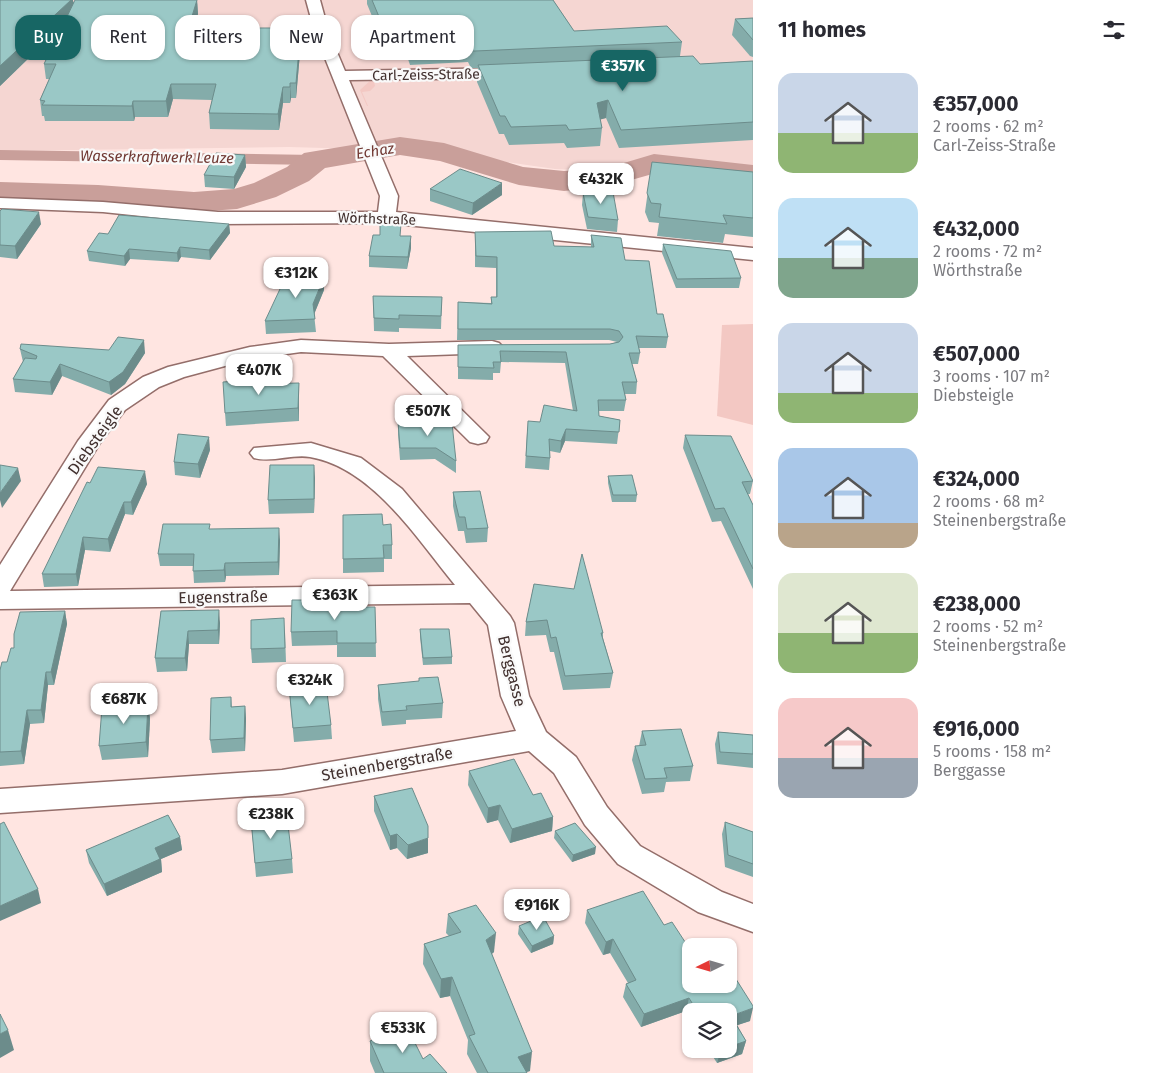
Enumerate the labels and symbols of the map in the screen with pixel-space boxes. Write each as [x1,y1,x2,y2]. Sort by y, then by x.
pin: €357K [588,49,658,92]
street label: Carl-Zeiss-Straße [372,66,480,84]
water label: Echaz [355,139,396,163]
water label: Wasserkraftwerk Leuze [80,147,234,167]
pin: €432K [566,162,636,205]
street label: Wörthstraße [338,209,416,229]
pin: €312K [261,256,331,299]
pin: €407K [224,354,294,396]
pin: €507K [393,394,463,437]
street label: Diebsteigle [64,402,126,478]
pin: €363K [300,578,370,621]
street label: Eugenstraße [178,587,268,607]
street label: Berggasse [494,633,530,709]
pin: €324K [275,664,345,706]
pin: €687K [89,682,159,725]
street label: Steinenbergstraße [320,743,454,785]
pin: €238K [236,798,306,840]
pin: €916K [502,888,572,931]
north arrow [682,938,738,992]
pin: €533K [368,1012,438,1054]

